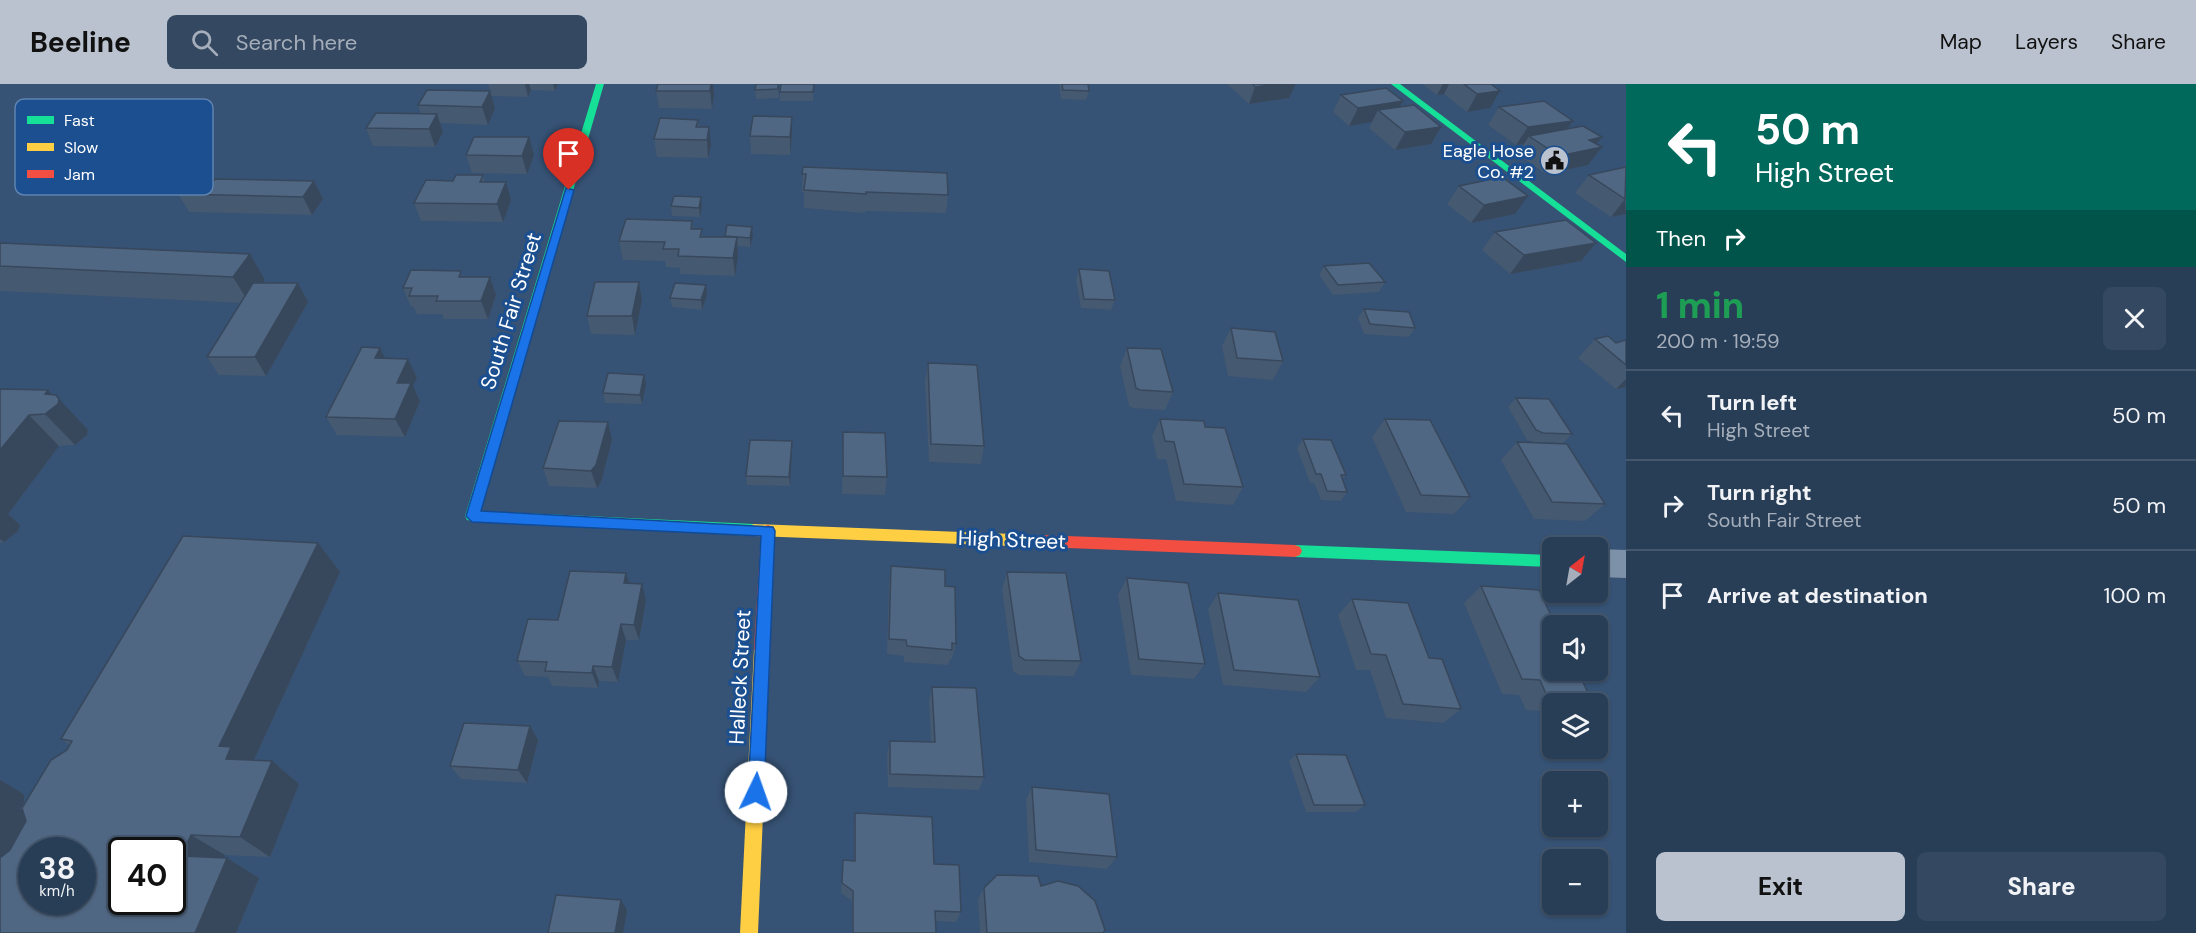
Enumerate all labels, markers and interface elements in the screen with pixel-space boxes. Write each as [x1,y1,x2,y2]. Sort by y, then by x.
search box [167,15,587,69]
text: Beeline [30,24,131,61]
icon: search [188,26,221,59]
text: Search here [236,28,357,57]
text: Map [1940,28,1982,56]
text: Layers [2015,28,2078,56]
text: Share [2111,28,2166,56]
legend [15,99,213,195]
text: 50 m [1755,102,1860,157]
icon: left [1656,108,1734,186]
text: Fast [64,110,95,131]
pin [543,128,594,190]
text: Slow [64,137,98,158]
icon: arrive [552,137,585,170]
place label: Eagle Hose Co. #2 [1443,139,1534,184]
public building icon: Eagle Hose Co. #2 [1539,145,1571,177]
text: High Street [1755,155,1894,190]
text: Jam [64,164,95,185]
icon: right [1718,222,1751,255]
text: Then [1656,224,1706,253]
street label: South Fair Street [474,229,548,393]
text: 1 min [1656,282,1744,329]
button: close [2103,287,2166,350]
text: 200 m · 19:59 [1656,328,1779,354]
text: Turn left [1707,388,1797,417]
icon: left [1656,399,1689,432]
text: 50 m [2112,401,2166,430]
text: High Street [1707,417,1810,443]
text: Turn right [1707,478,1812,507]
icon: right [1656,489,1689,522]
text: 50 m [2112,491,2166,520]
text: South Fair Street [1707,507,1862,533]
street label: High Street [957,524,1067,556]
north arrow [1542,537,1608,603]
map controls [1542,537,1608,915]
icon: arrive [1656,579,1689,612]
text: Arrive at destination [1707,581,1928,610]
text: 100 m [2104,581,2166,610]
street label: Halleck Street [722,609,758,745]
button: sound [1542,615,1608,681]
button: layers [1542,693,1608,759]
position arrow [724,760,788,824]
button: + [1542,771,1608,837]
speed limit sign: 40 [108,837,186,915]
text: 38 [38,849,76,888]
button: − [1542,849,1608,915]
button: Exit [1656,852,1905,921]
button: Share [1917,852,2166,921]
text: km/h [39,881,75,901]

